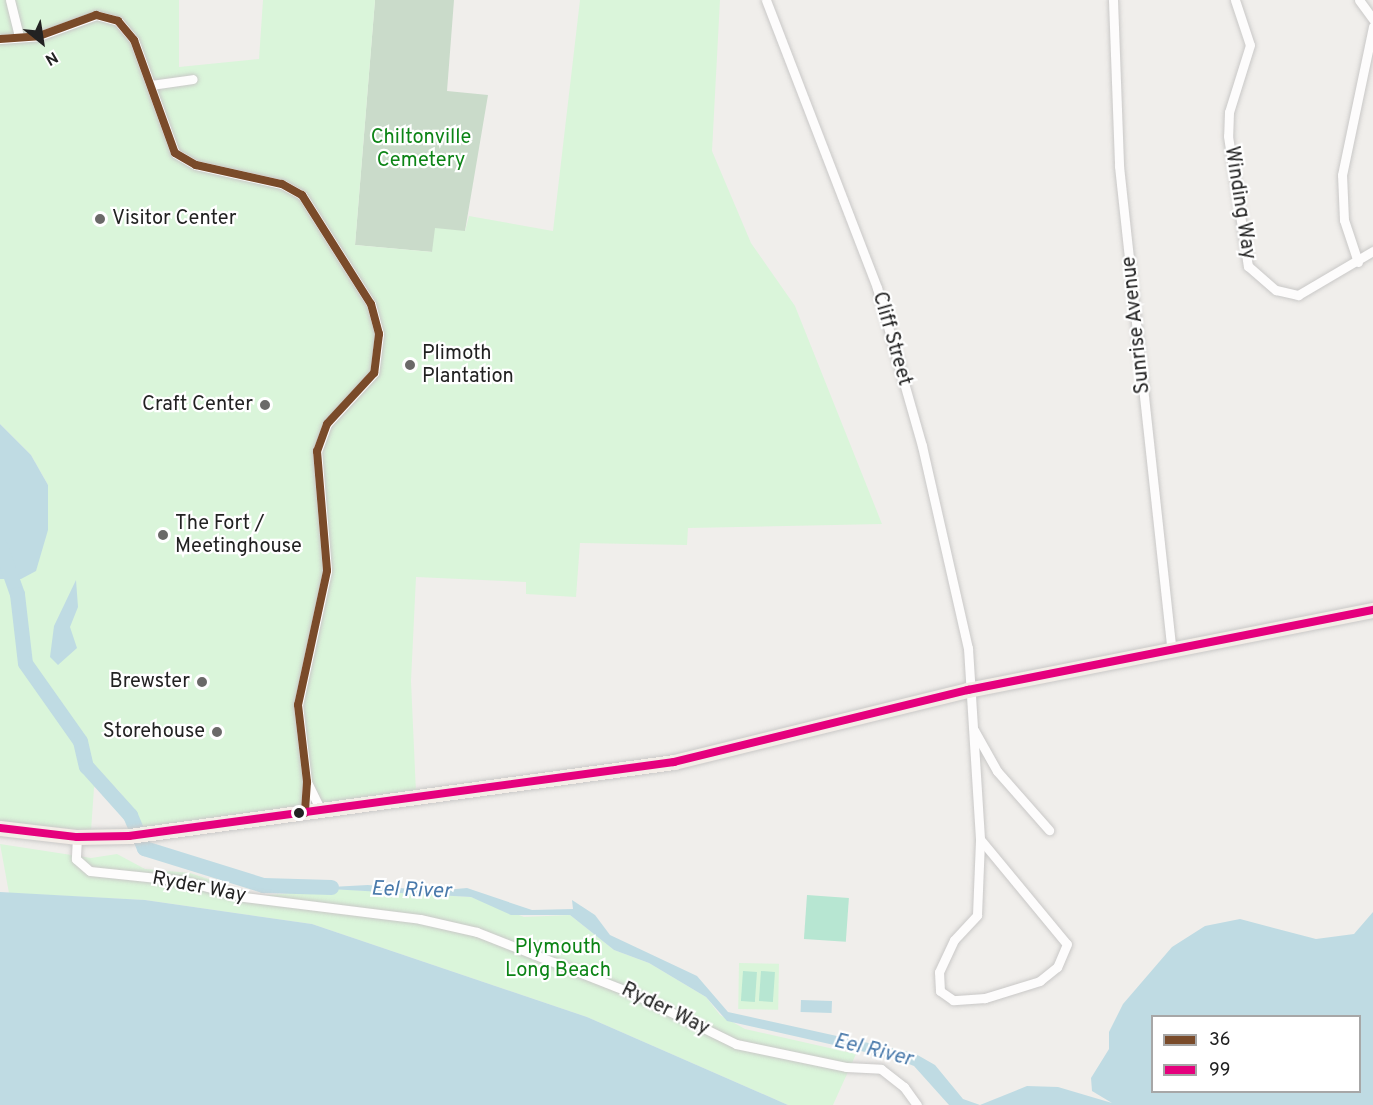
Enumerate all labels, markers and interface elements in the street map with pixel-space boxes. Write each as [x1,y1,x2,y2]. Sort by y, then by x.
north arrow [12,12,72,72]
text: N [41,46,61,69]
park label: Chiltonville Cemetery [371,127,471,174]
street label: Winding Way [1218,145,1260,261]
place label: Visitor Center [112,207,237,231]
marker: Visitor Center [93,212,107,226]
street label: Sunrise Avenue [1118,255,1156,395]
street label: Cliff Street [866,289,916,389]
place label: Plimoth Plantation [422,342,514,389]
marker: Plimoth Plantation [403,358,417,372]
place label: Craft Center [142,393,253,417]
marker: Craft Center [258,398,272,412]
place label: The Fort / Meetinghouse [175,512,302,559]
marker: The Fort / Meetinghouse [156,528,170,542]
place label: Brewster [110,670,190,694]
marker: Brewster [195,675,209,689]
place label: Storehouse [103,720,205,744]
marker: Storehouse [210,725,224,739]
unlabelled marker [293,807,305,819]
street label: Ryder Way [150,867,248,909]
water label: Eel River [370,877,452,905]
park label: Plymouth Long Beach [505,937,611,984]
street label: Ryder Way [617,978,713,1042]
legend [1151,1015,1361,1093]
water label: Eel River [831,1029,915,1073]
text: 36 [1209,1029,1231,1052]
text: 99 [1209,1059,1231,1082]

